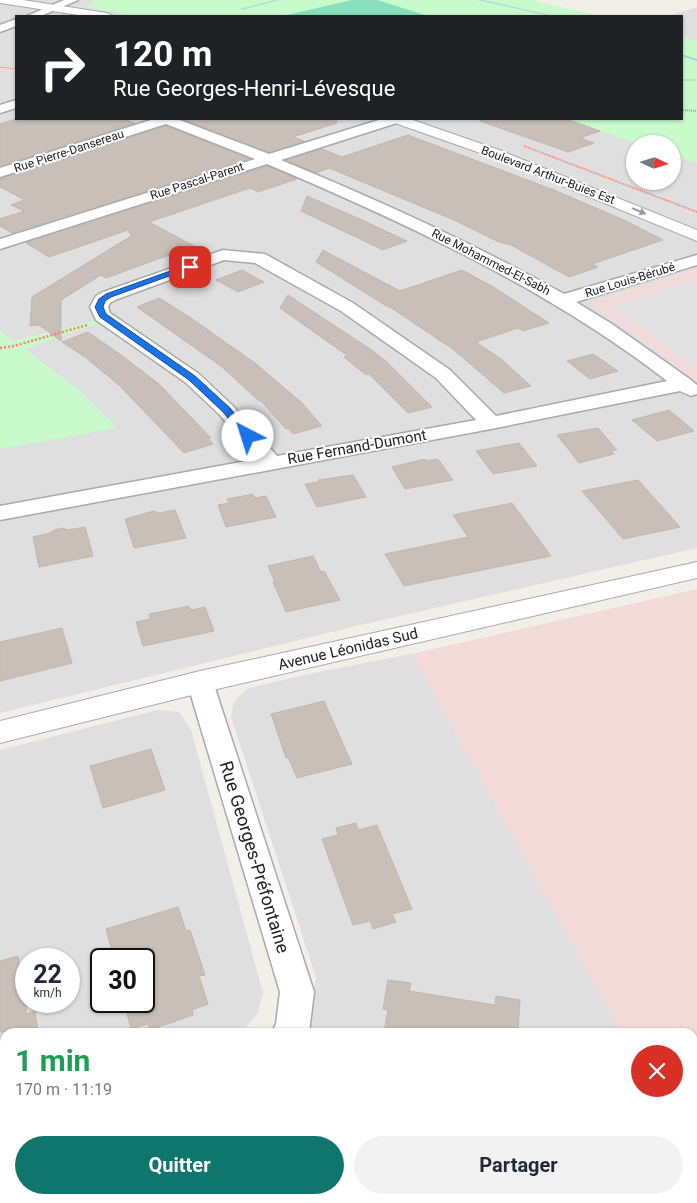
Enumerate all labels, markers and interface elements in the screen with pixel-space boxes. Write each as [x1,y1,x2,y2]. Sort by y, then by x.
text: 120 m [113,34,212,75]
icon: right [30,35,95,100]
text: Rue Georges-Henri-Lévesque [113,76,395,101]
street label: Rue Pierre-Dansereau [12,127,126,175]
north arrow [626,135,681,190]
map controls [626,135,681,190]
street label: Boulevard Arthur-Buies Est [479,143,617,207]
street label: Rue Pascal-Parent [148,159,246,203]
one-way arrow [632,207,646,215]
street label: Rue Mohammed-El-Sabh [429,226,553,298]
pin [169,246,211,288]
icon: arrive [176,253,204,281]
street label: Rue Louis-Bérubé [583,260,677,300]
position arrow [221,409,273,461]
street label: Rue Fernand-Dumont [286,426,428,468]
street label: Avenue Léonidas Sud [276,624,420,674]
street label: Rue Georges-Préfontaine [216,758,294,956]
speed limit sign: 30 [90,948,155,1013]
text: 22 [33,960,62,989]
text: km/h [33,986,62,1000]
text: 1 min [15,1043,90,1078]
button: close [631,1045,683,1097]
text: 170 m · 11:19 [15,1080,112,1099]
button: Quitter [15,1136,344,1194]
button: Partager [354,1136,683,1194]

